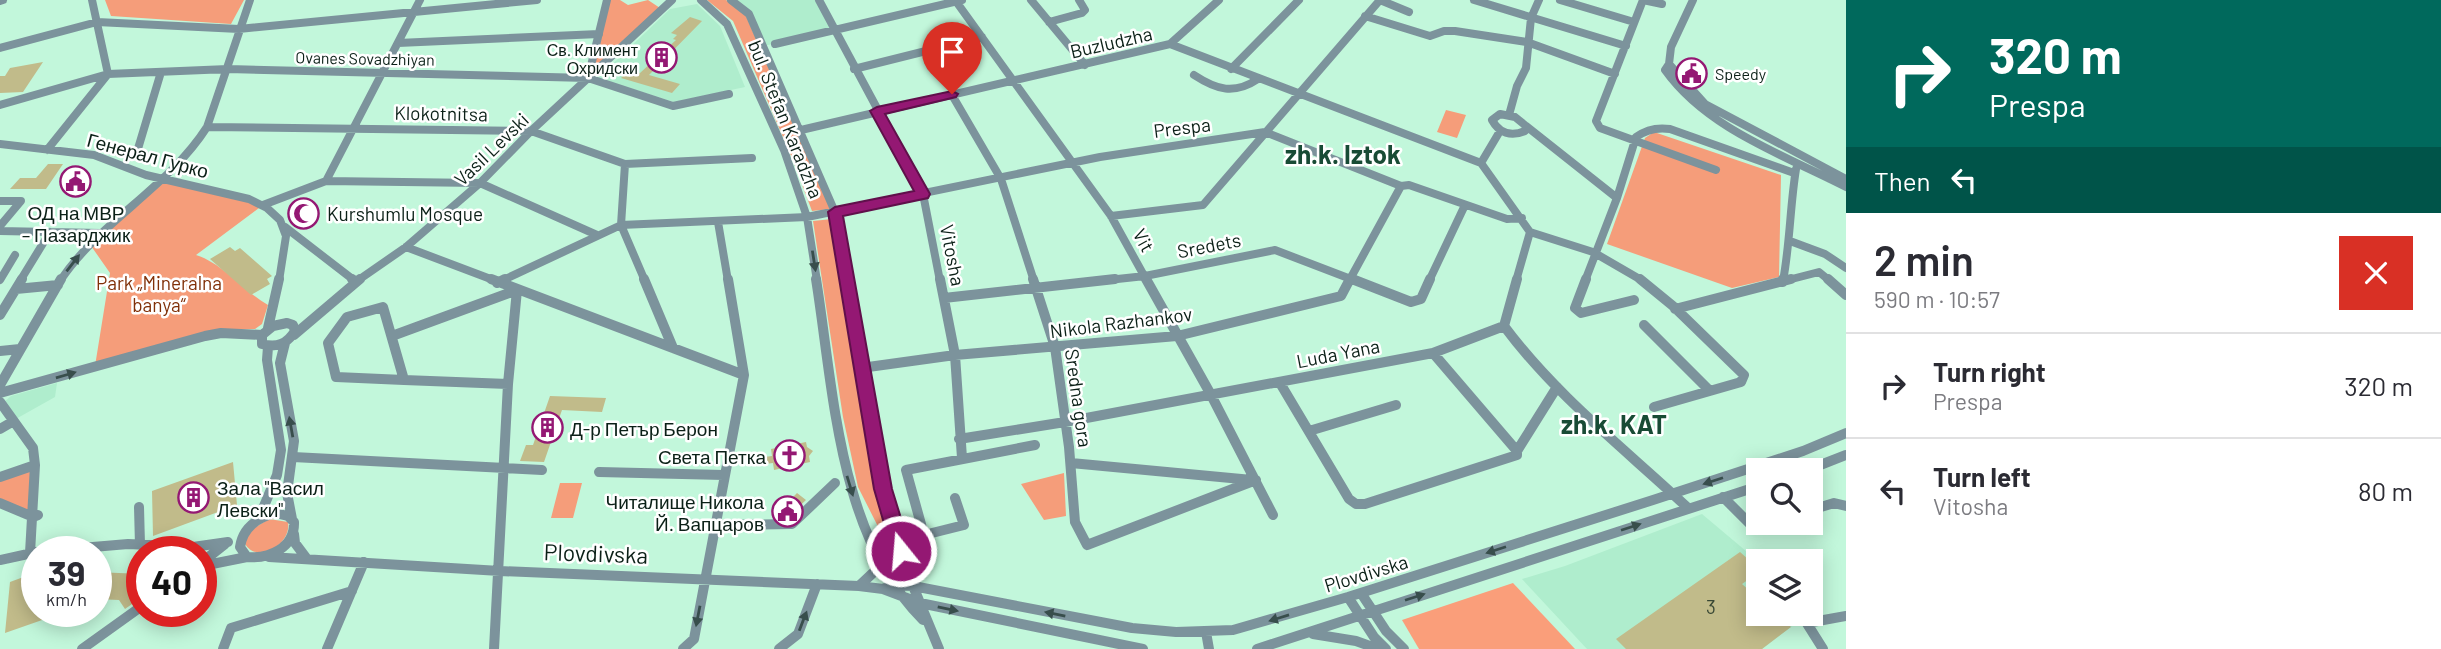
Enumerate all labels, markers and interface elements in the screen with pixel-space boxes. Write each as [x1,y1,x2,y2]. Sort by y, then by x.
street label: Buzludzha [1068,21,1154,63]
pin [922,22,982,94]
text: 320 m [1989,25,2122,84]
icon: right [1874,28,1965,119]
icon: arrive [933,33,971,71]
street label: bul. Stefan Karadzha [744,37,828,201]
place label: Св. Климент Охридски [547,40,639,77]
building icon: Св. Климент Охридски [644,41,678,75]
street label: Ovanes Sovadzhiyan [295,47,435,69]
public building icon: Speedy [1675,56,1709,90]
place label: Speedy [1715,64,1767,83]
text: Prespa [1989,85,2086,123]
street label: Klokotnitsa [394,101,488,125]
street label: Vasil Levski [449,108,533,190]
street label: Prespa [1152,112,1212,142]
street label: Генерал Гурко [85,128,211,182]
district label: zh.k. Iztok [1285,138,1401,169]
icon: left [1945,161,1983,199]
public building icon: ОД на МВР – Пазарджик [59,164,93,198]
text: Then [1874,165,1931,196]
mosque icon: Kurshumlu Mosque [287,196,321,230]
place label: ОД на МВР – Пазарджик [22,201,131,246]
place label: Kurshumlu Mosque [327,202,483,225]
street label: Vitosha [936,222,970,288]
street label: Vit [1128,224,1160,256]
street label: Sredets [1175,228,1243,262]
text: 2 min [1874,234,1974,284]
button: close [2339,236,2413,310]
one-way arrow [809,250,820,272]
one-way arrow [65,255,80,273]
park label: Park „Mineralna banya“ [96,271,222,316]
text: 590 m · 10:57 [1874,285,2000,313]
street label: Nikola Razhankov [1049,302,1193,342]
street label: Luda Yana [1294,334,1382,372]
street label: Sredna gora [1061,347,1097,449]
text: Turn right [1933,356,2046,387]
icon: right [1874,367,1912,405]
one-way arrow [56,369,77,379]
text: 320 m [2344,370,2413,401]
text: Prespa [1933,387,2002,415]
district label: zh.k. KAT [1561,408,1667,439]
building icon: Д-р Петър Берон [530,411,564,445]
one-way arrow [286,416,297,438]
place label: Д-р Петър Берон [570,417,718,440]
church icon: Света Петка [772,439,806,473]
place label: Света Петка [658,445,766,468]
map controls [1746,458,1823,626]
button: search [1746,458,1823,535]
text: Turn left [1933,461,2031,492]
icon: left [1874,472,1912,510]
one-way arrow [845,475,856,496]
text: 80 m [2358,475,2413,506]
place label: Зала "Васил Левски" [217,476,324,521]
one-way arrow [1702,476,1723,486]
building icon: Зала "Васил Левски" [177,481,211,515]
place label: Читалище Никола Й. Вапцаров [606,490,764,535]
text: Vitosha [1933,492,2008,520]
public building icon: Читалище Никола Й. Вапцаров [770,495,804,529]
position arrow [864,514,938,588]
one-way arrow [1621,521,1642,531]
speed limit sign: 40 [126,536,217,627]
street label: Plovdivska [543,537,649,569]
one-way arrow [1485,545,1506,556]
street label: Plovdivska [1321,549,1411,597]
button: layers [1746,549,1823,626]
text: 39 [48,551,85,593]
text: km/h [46,588,87,610]
one-way arrow [1405,592,1426,602]
house number: 3 [1706,595,1716,618]
one-way arrow [937,603,959,614]
one-way arrow [693,605,704,627]
one-way arrow [1044,608,1066,619]
one-way arrow [798,610,809,631]
one-way arrow [1268,614,1289,624]

